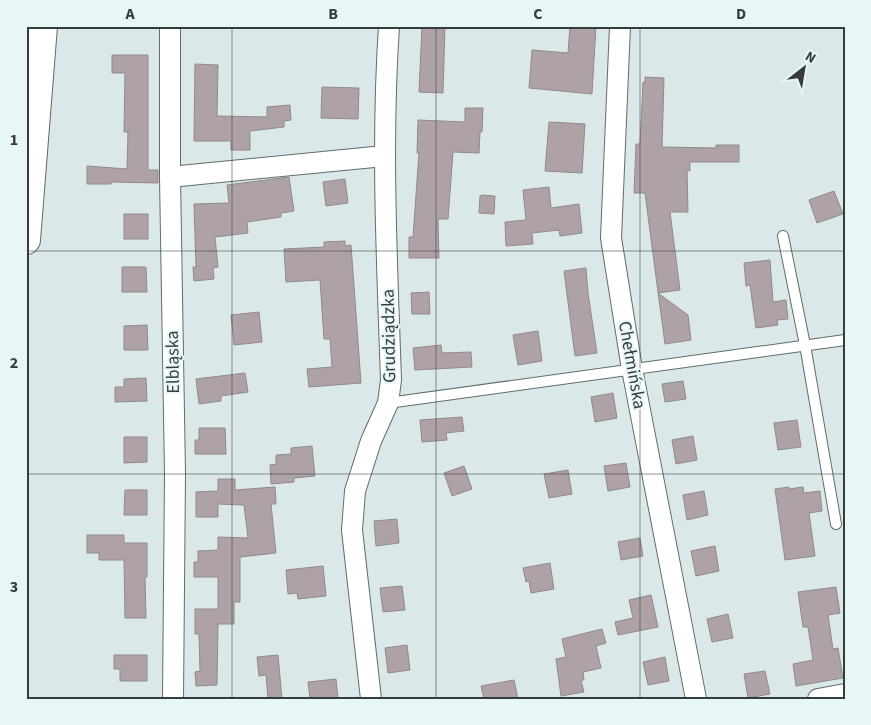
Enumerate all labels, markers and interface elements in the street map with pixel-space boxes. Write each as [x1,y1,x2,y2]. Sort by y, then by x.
text: A [124,3,135,25]
text: B [328,3,338,25]
text: C [533,3,543,25]
text: D [736,3,746,25]
north arrow [778,42,828,92]
text: N [801,47,819,69]
text: 1 [10,129,18,151]
street label: Grudziądzka [376,289,402,383]
street label: Chełmińska [612,319,652,411]
street label: Elbląska [160,330,186,394]
text: 2 [10,352,18,374]
text: 3 [10,576,18,598]

